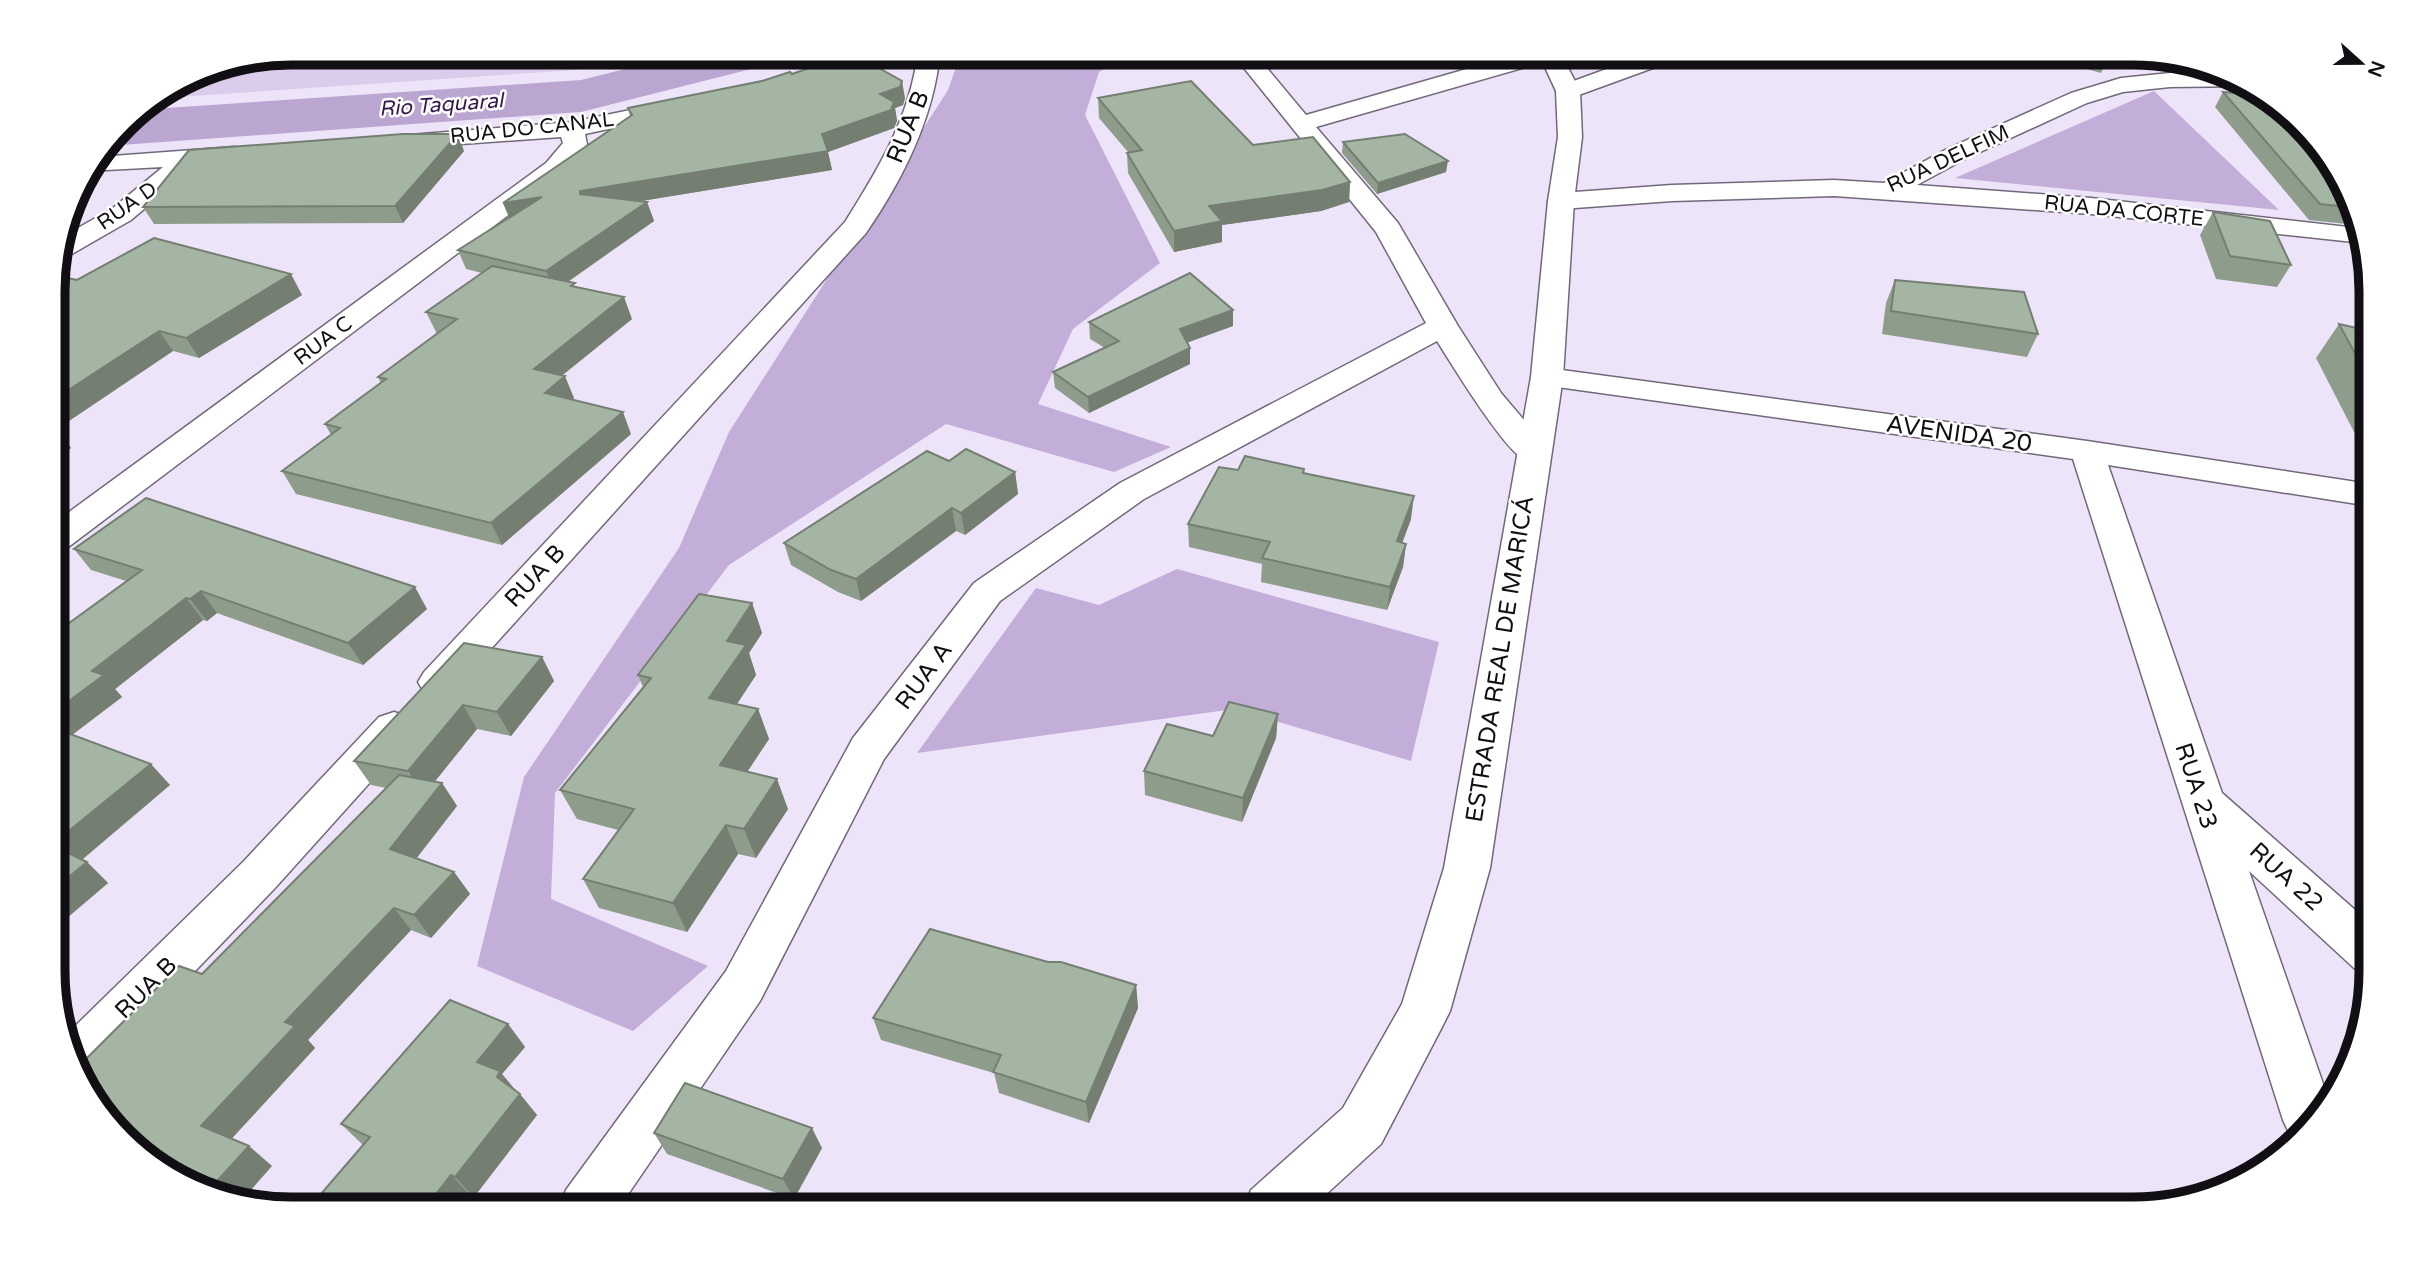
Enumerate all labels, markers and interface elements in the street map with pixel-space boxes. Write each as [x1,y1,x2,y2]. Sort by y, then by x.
north arrow [2326,28,2396,98]
text: N [2363,58,2389,80]
street label: RUA B [880,87,936,167]
water label: Rio Taquaral [378,88,507,122]
street label: RUA DO CANAL [449,107,615,149]
street label: RUA DELFIM [1883,120,2013,198]
street label: RUA D [92,176,162,236]
street label: RUA DA CORTE [2043,190,2205,232]
street label: RUA C [289,311,357,371]
street label: AVENIDA 20 [1884,409,2034,459]
street label: ESTRADA REAL DE MARICÁ [1459,494,1540,824]
street label: RUA B [499,538,571,614]
street label: RUA A [889,637,959,715]
street label: RUA 23 [2168,739,2224,833]
street label: RUA 22 [2243,836,2329,918]
street label: RUA B [109,951,183,1025]

